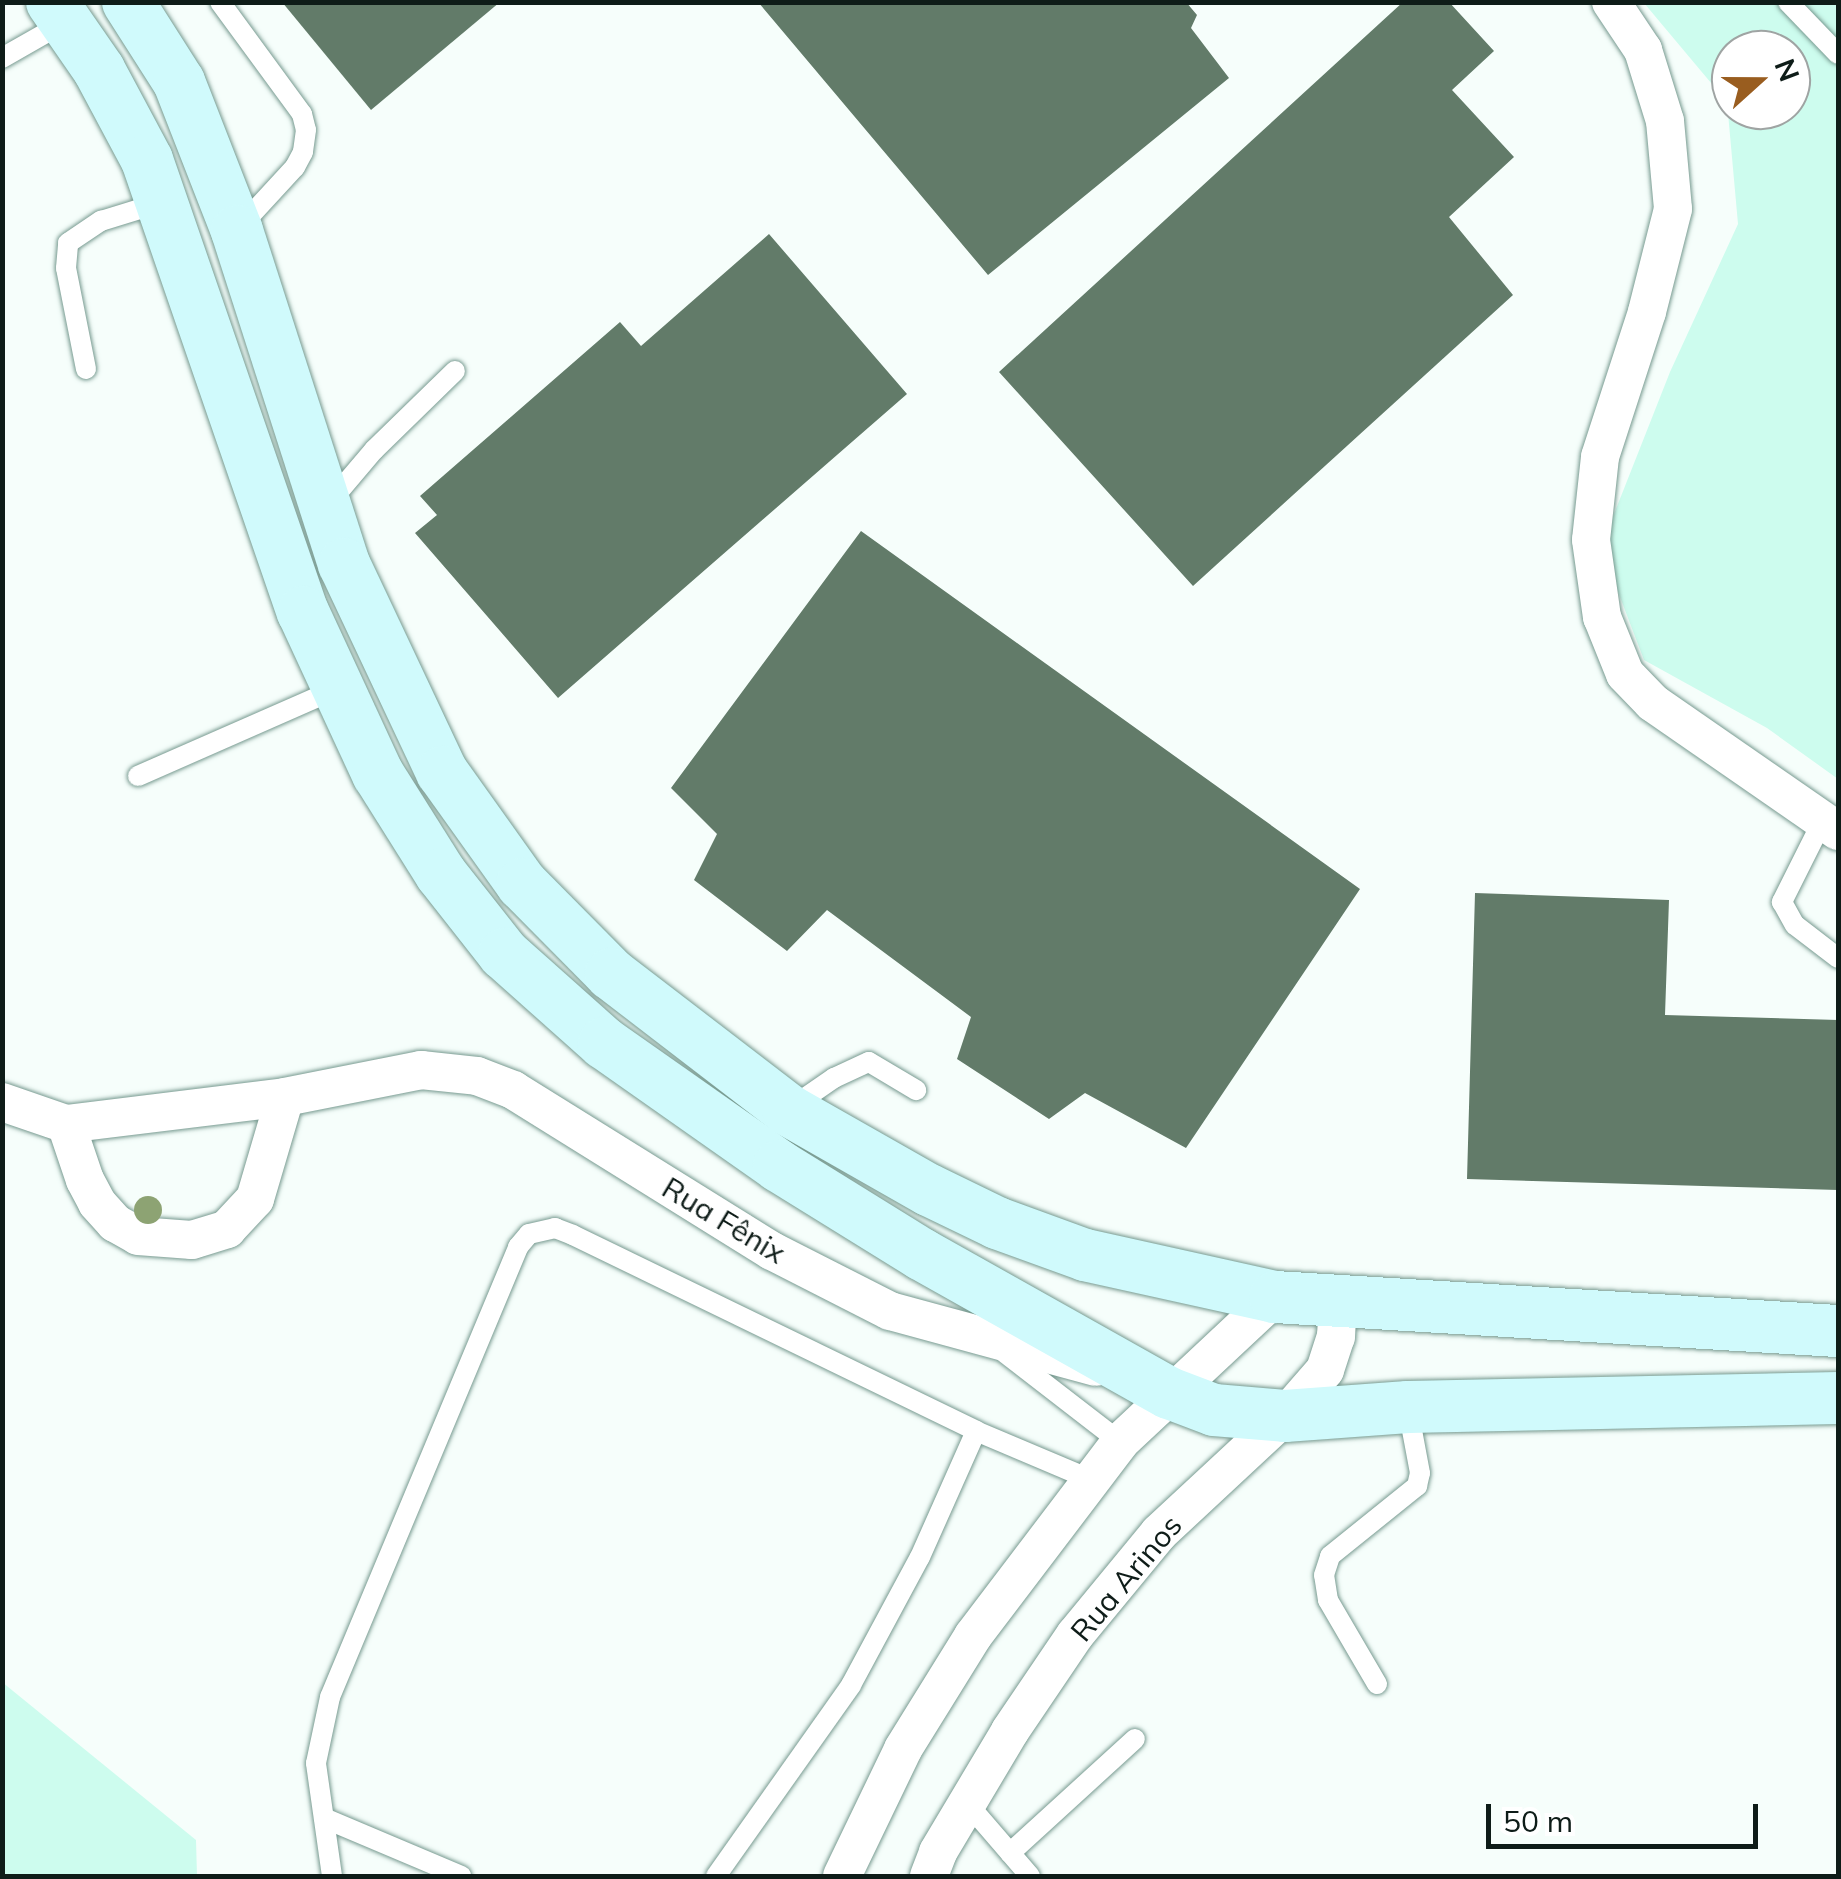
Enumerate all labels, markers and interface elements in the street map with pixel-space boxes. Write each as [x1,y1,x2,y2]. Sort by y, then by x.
north arrow [1711,30,1811,130]
text: N [1767,54,1808,86]
street label: Rua Fênix [656,1169,792,1271]
street label: Rua Arinos [1063,1508,1189,1648]
scale bar [1491,1784,1764,1846]
text: 50 m [1503,1802,1573,1840]

